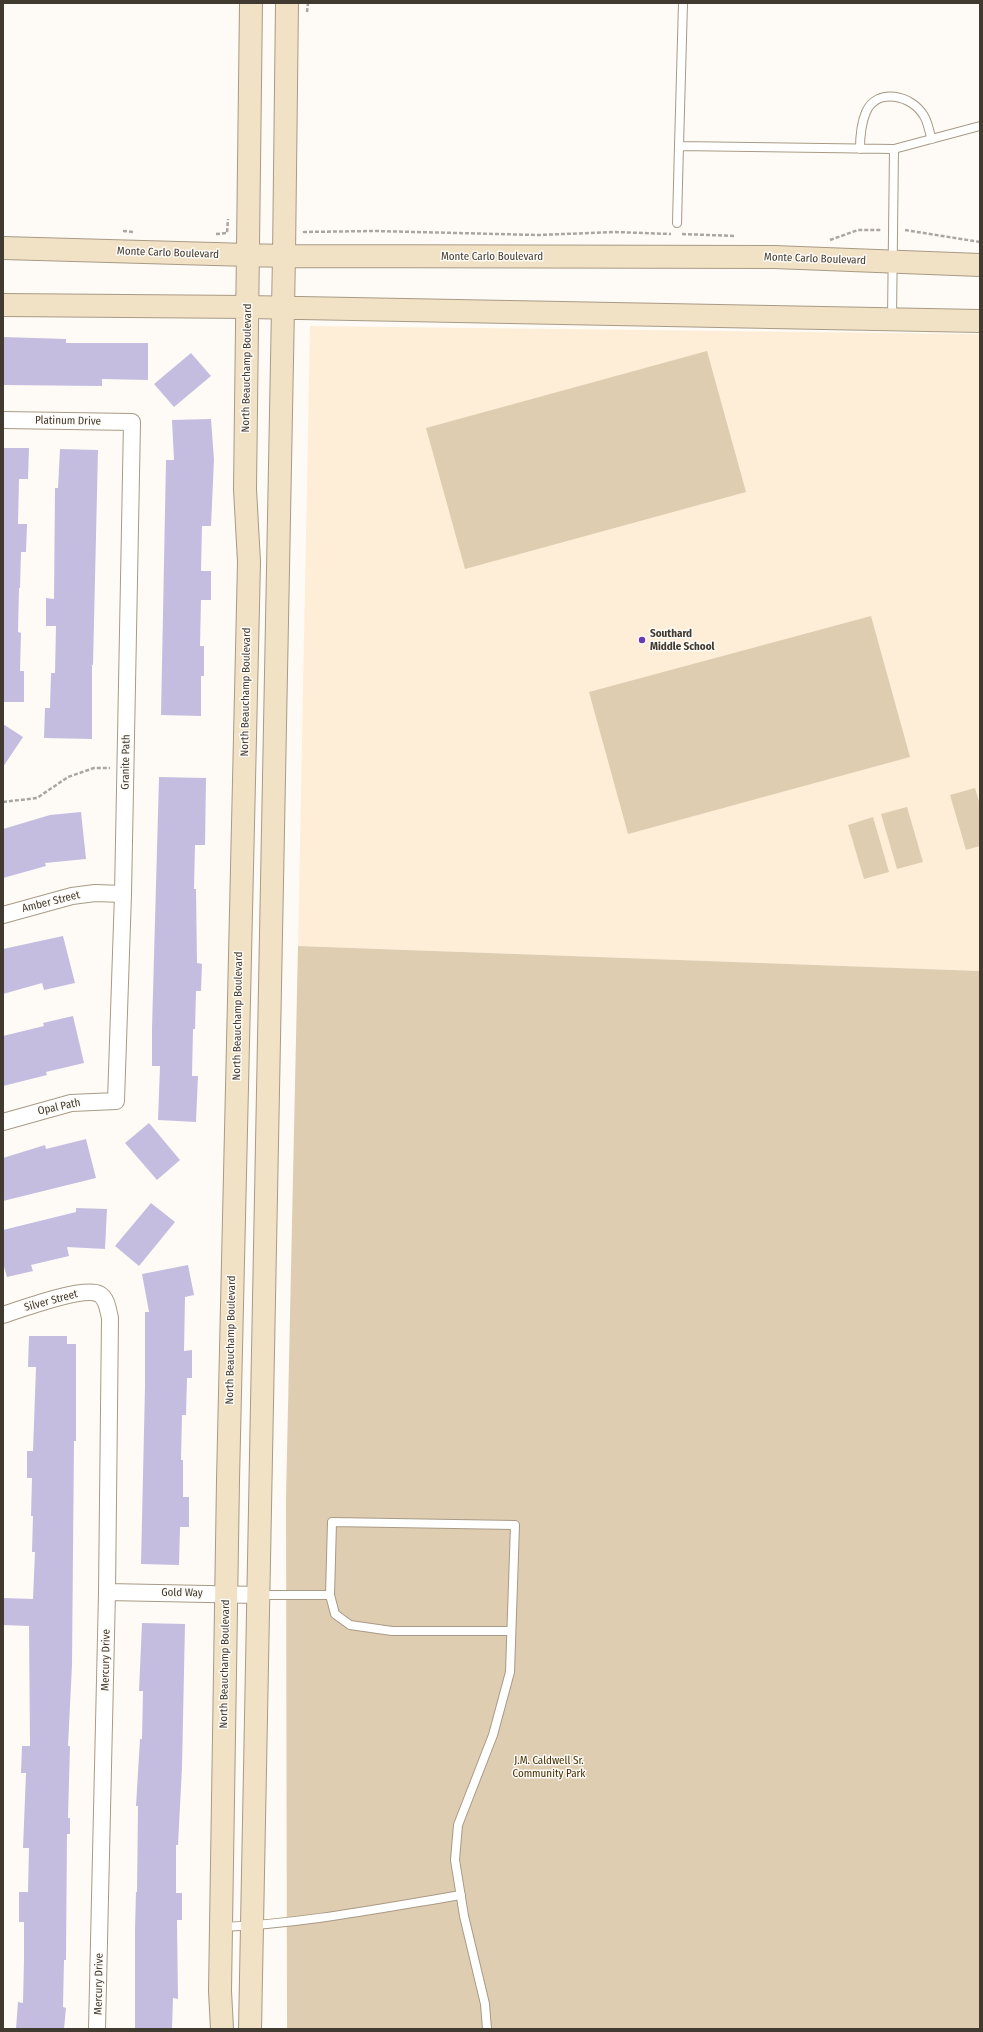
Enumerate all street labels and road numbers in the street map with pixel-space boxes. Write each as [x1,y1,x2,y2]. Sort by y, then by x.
street label: Monte Carlo Boulevard [117,245,219,261]
street label: Monte Carlo Boulevard [441,250,543,264]
street label: Monte Carlo Boulevard [764,251,866,267]
street label: North Beauchamp Boulevard [239,303,255,433]
street label: Platinum Drive [35,414,101,428]
street label: North Beauchamp Boulevard [238,627,254,757]
street label: Granite Path [119,734,133,790]
street label: Amber Street [21,888,81,916]
street label: North Beauchamp Boulevard [230,951,246,1081]
street label: Opal Path [36,1096,82,1118]
street label: North Beauchamp Boulevard [223,1275,239,1405]
street label: Silver Street [23,1288,79,1314]
street label: Gold Way [161,1586,203,1600]
street label: North Beauchamp Boulevard [217,1599,233,1729]
street label: Mercury Drive [99,1629,113,1691]
street label: Mercury Drive [92,1953,106,2015]

